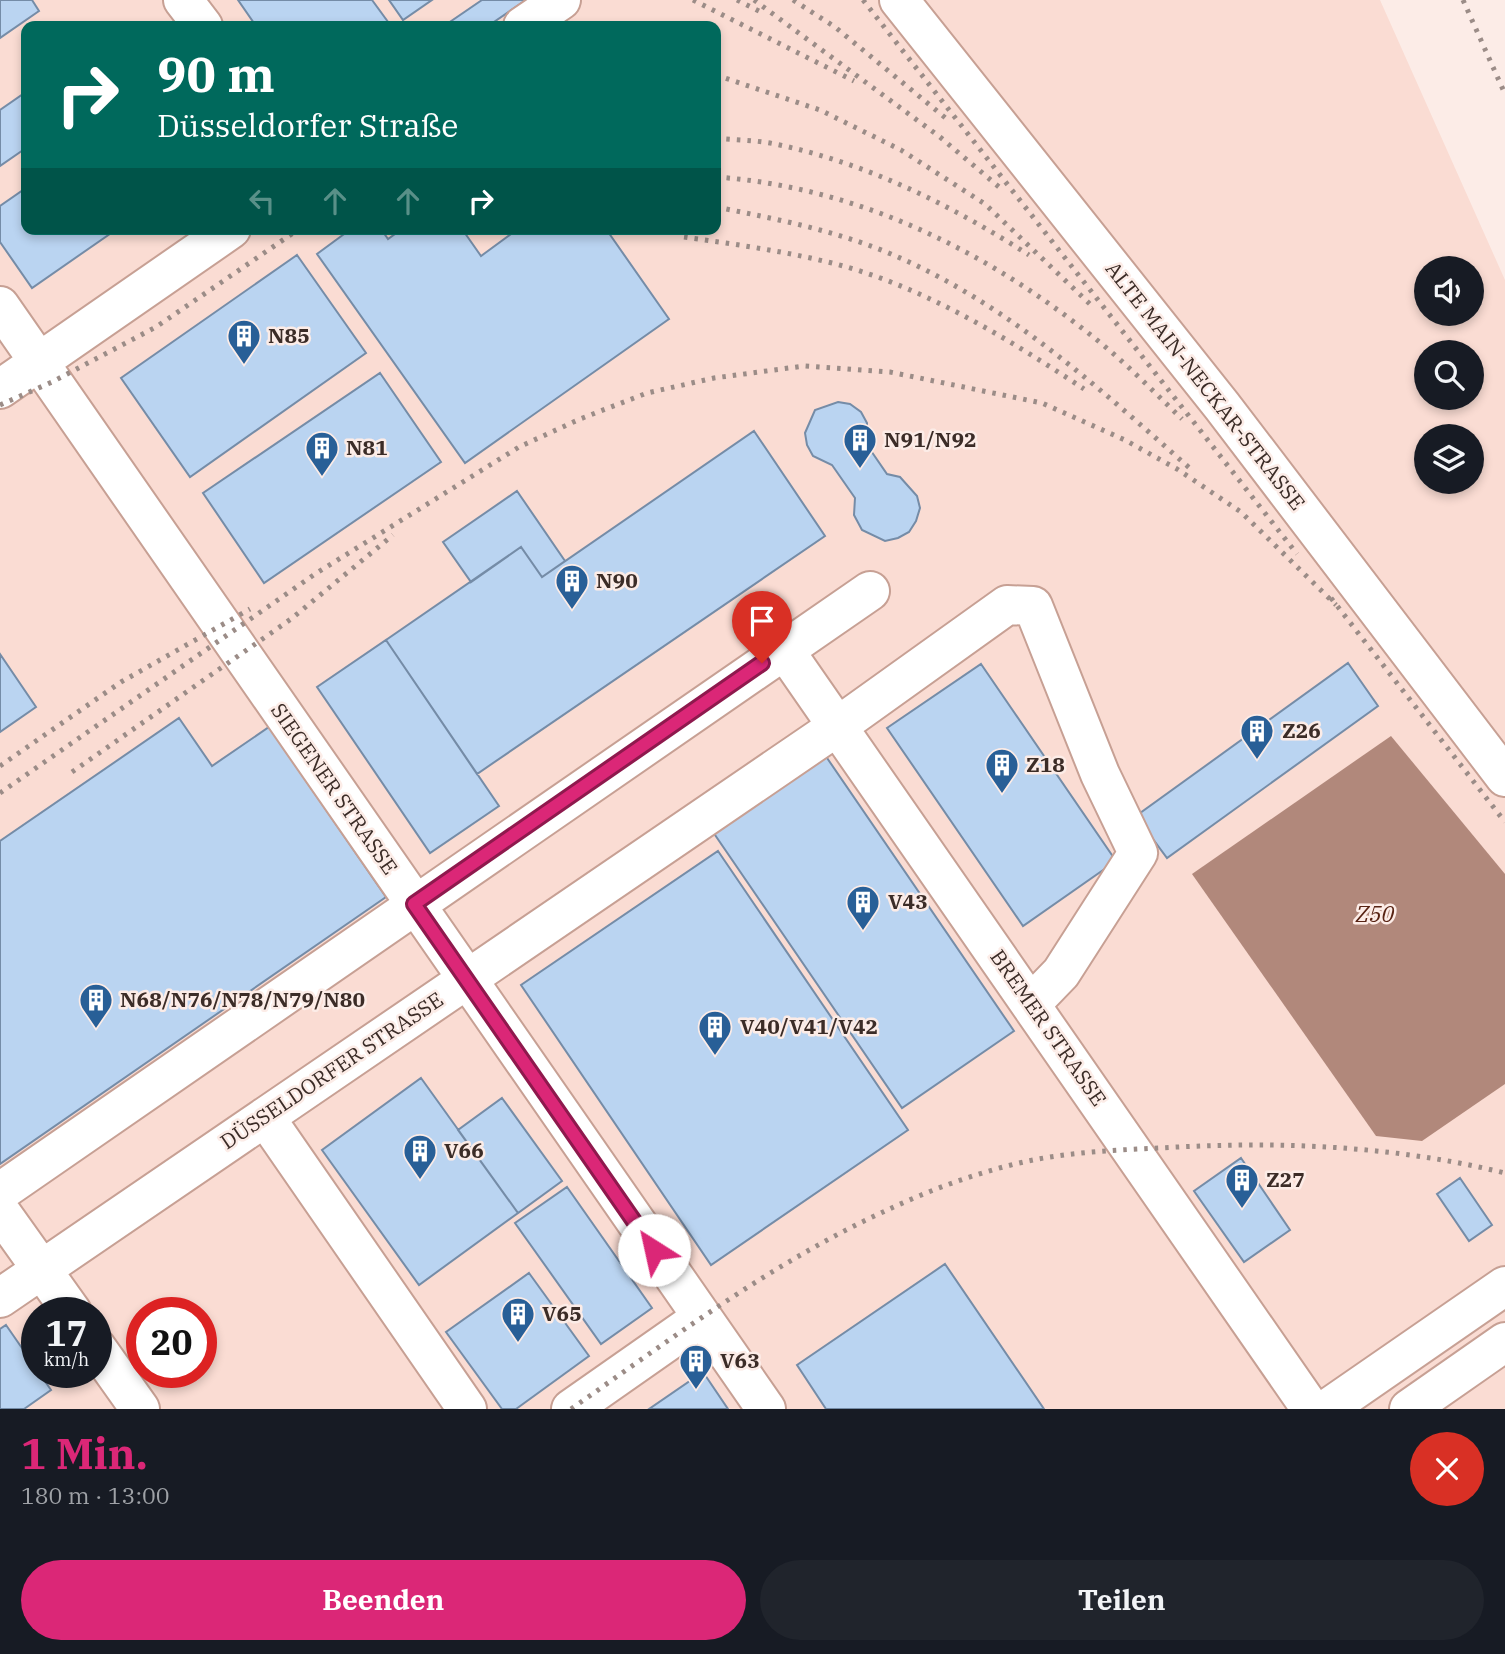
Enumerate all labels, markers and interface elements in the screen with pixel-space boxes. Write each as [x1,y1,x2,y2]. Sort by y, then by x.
text: 90 m [157,42,275,105]
icon: right [42,49,133,140]
text: Düsseldorfer Straße [157,104,458,146]
icon: left [243,182,281,220]
icon: ahead [316,182,354,220]
icon: ahead [389,182,427,220]
icon: right [462,182,500,220]
street label: ALTE MAIN-NECKAR-STRASSE [1100,255,1312,516]
map controls [1414,256,1484,494]
button: sound [1414,256,1484,326]
building icon: N85 [225,317,263,366]
place label: N85 [268,321,310,349]
button: search [1414,340,1484,410]
building icon: N91/N92 [841,421,879,470]
button: layers [1414,424,1484,494]
place label: N91/N92 [884,425,977,453]
building icon: N81 [303,429,341,478]
place label: N81 [346,433,388,461]
building icon: N90 [553,562,591,611]
place label: N90 [596,566,638,594]
pin [732,591,792,663]
icon: arrive [743,602,781,640]
street label: SIEGENER STRASSE [265,697,405,880]
building icon: Z26 [1238,712,1276,761]
place label: Z26 [1282,716,1321,744]
building icon: Z18 [983,746,1021,795]
place label: Z18 [1026,750,1065,778]
building icon: V43 [844,883,882,932]
place label: V43 [888,887,928,915]
water label: Z50 [1355,898,1395,928]
street label: BREMER STRASSE [984,944,1113,1111]
building icon: N68/N76/N78/N79/N80 [77,981,115,1030]
place label: N68/N76/N78/N79/N80 [120,985,365,1013]
street label: DÜSSELDORFER STRASSE [215,985,448,1155]
building icon: V40/V41/V42 [696,1008,734,1057]
place label: V40/V41/V42 [740,1012,878,1040]
building icon: V66 [401,1132,439,1181]
place label: V66 [444,1136,484,1164]
building icon: Z27 [1223,1161,1261,1210]
place label: Z27 [1266,1165,1305,1193]
position arrow [617,1213,691,1287]
building icon: V65 [499,1295,537,1344]
speed limit sign: 20 [126,1297,217,1388]
place label: V65 [542,1299,582,1327]
text: 17 [45,1310,88,1356]
building icon: V63 [677,1342,715,1391]
place label: V63 [720,1346,760,1374]
text: km/h [44,1348,89,1371]
text: 1 Min. [21,1426,148,1481]
button: close [1410,1432,1484,1506]
text: 180 m · 13:00 [21,1480,170,1510]
button: Beenden [21,1560,746,1640]
button: Teilen [760,1560,1484,1640]

